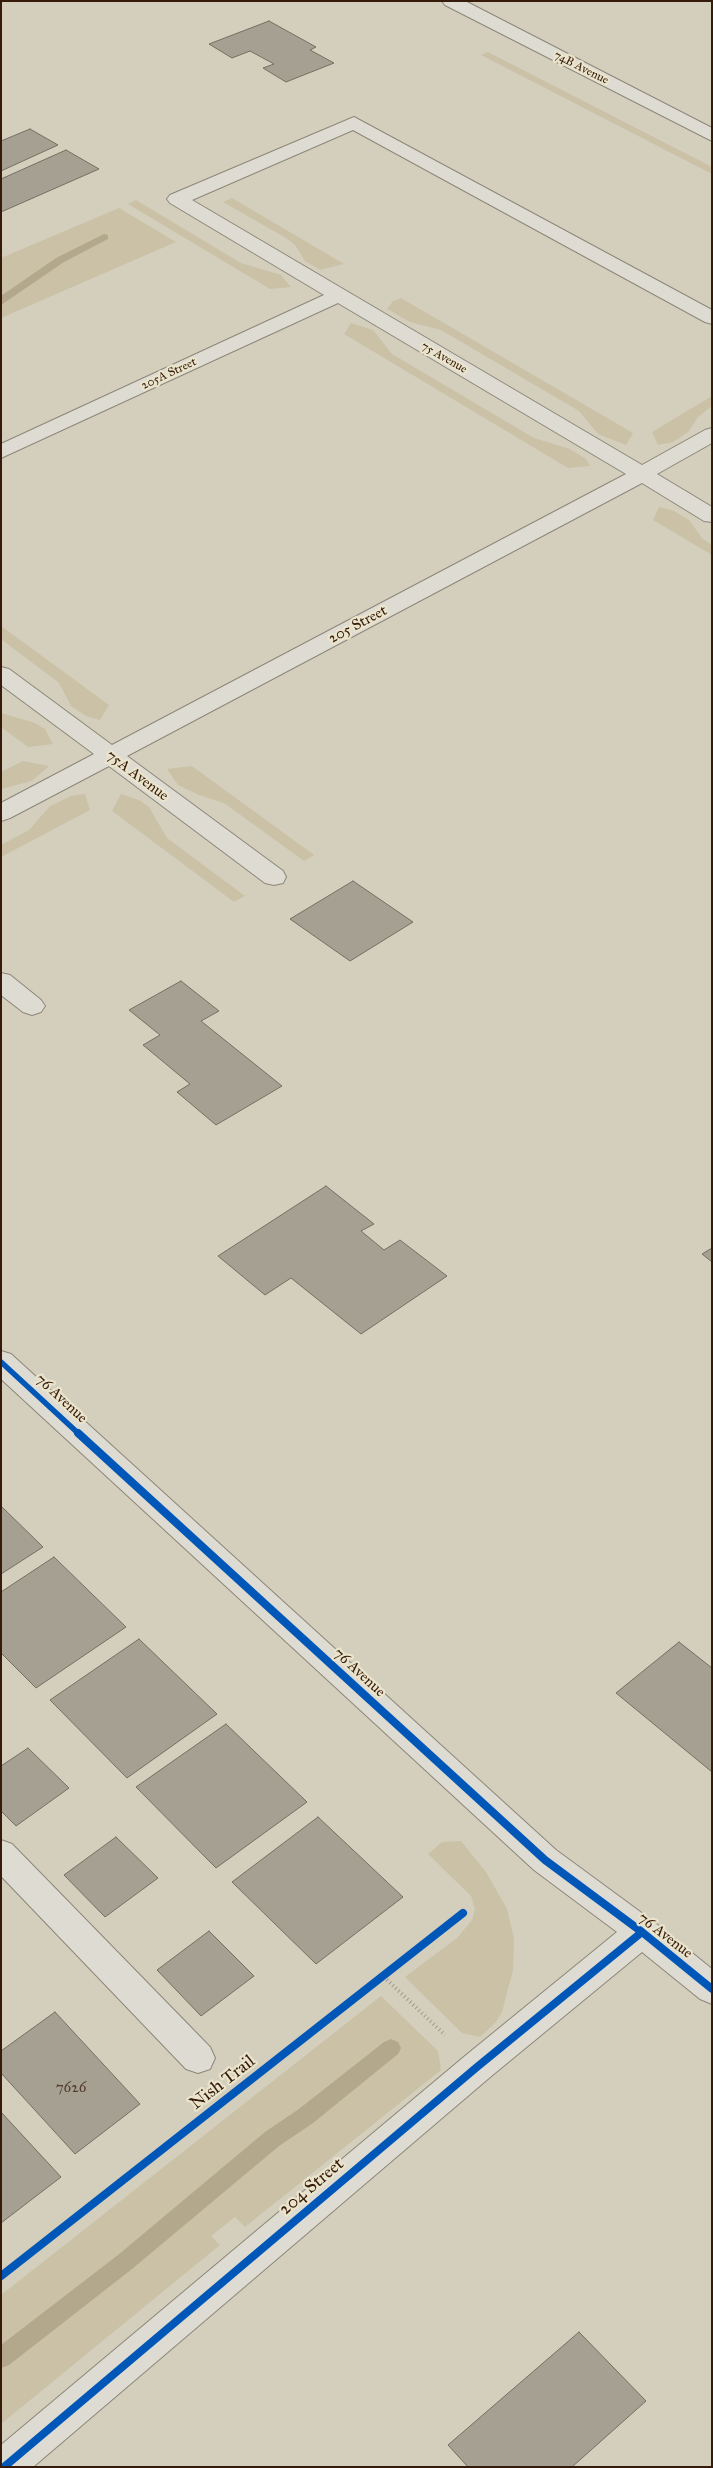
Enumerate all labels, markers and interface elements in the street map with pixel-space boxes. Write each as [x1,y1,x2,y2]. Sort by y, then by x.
street label: 74B Avenue [551,48,611,88]
street label: 75 Avenue [418,339,470,377]
street label: 205A Street [139,355,199,393]
street label: 205 Street [326,602,390,648]
street label: 75A Avenue [102,747,172,805]
street label: 76 Avenue [31,1371,91,1427]
street label: 76 Avenue [329,1645,389,1701]
street label: 76 Avenue [634,1909,696,1963]
street label: Nish Trail [186,2051,260,2115]
house number: 7626 [56,2079,86,2097]
street label: 204 Street [275,2154,349,2220]

